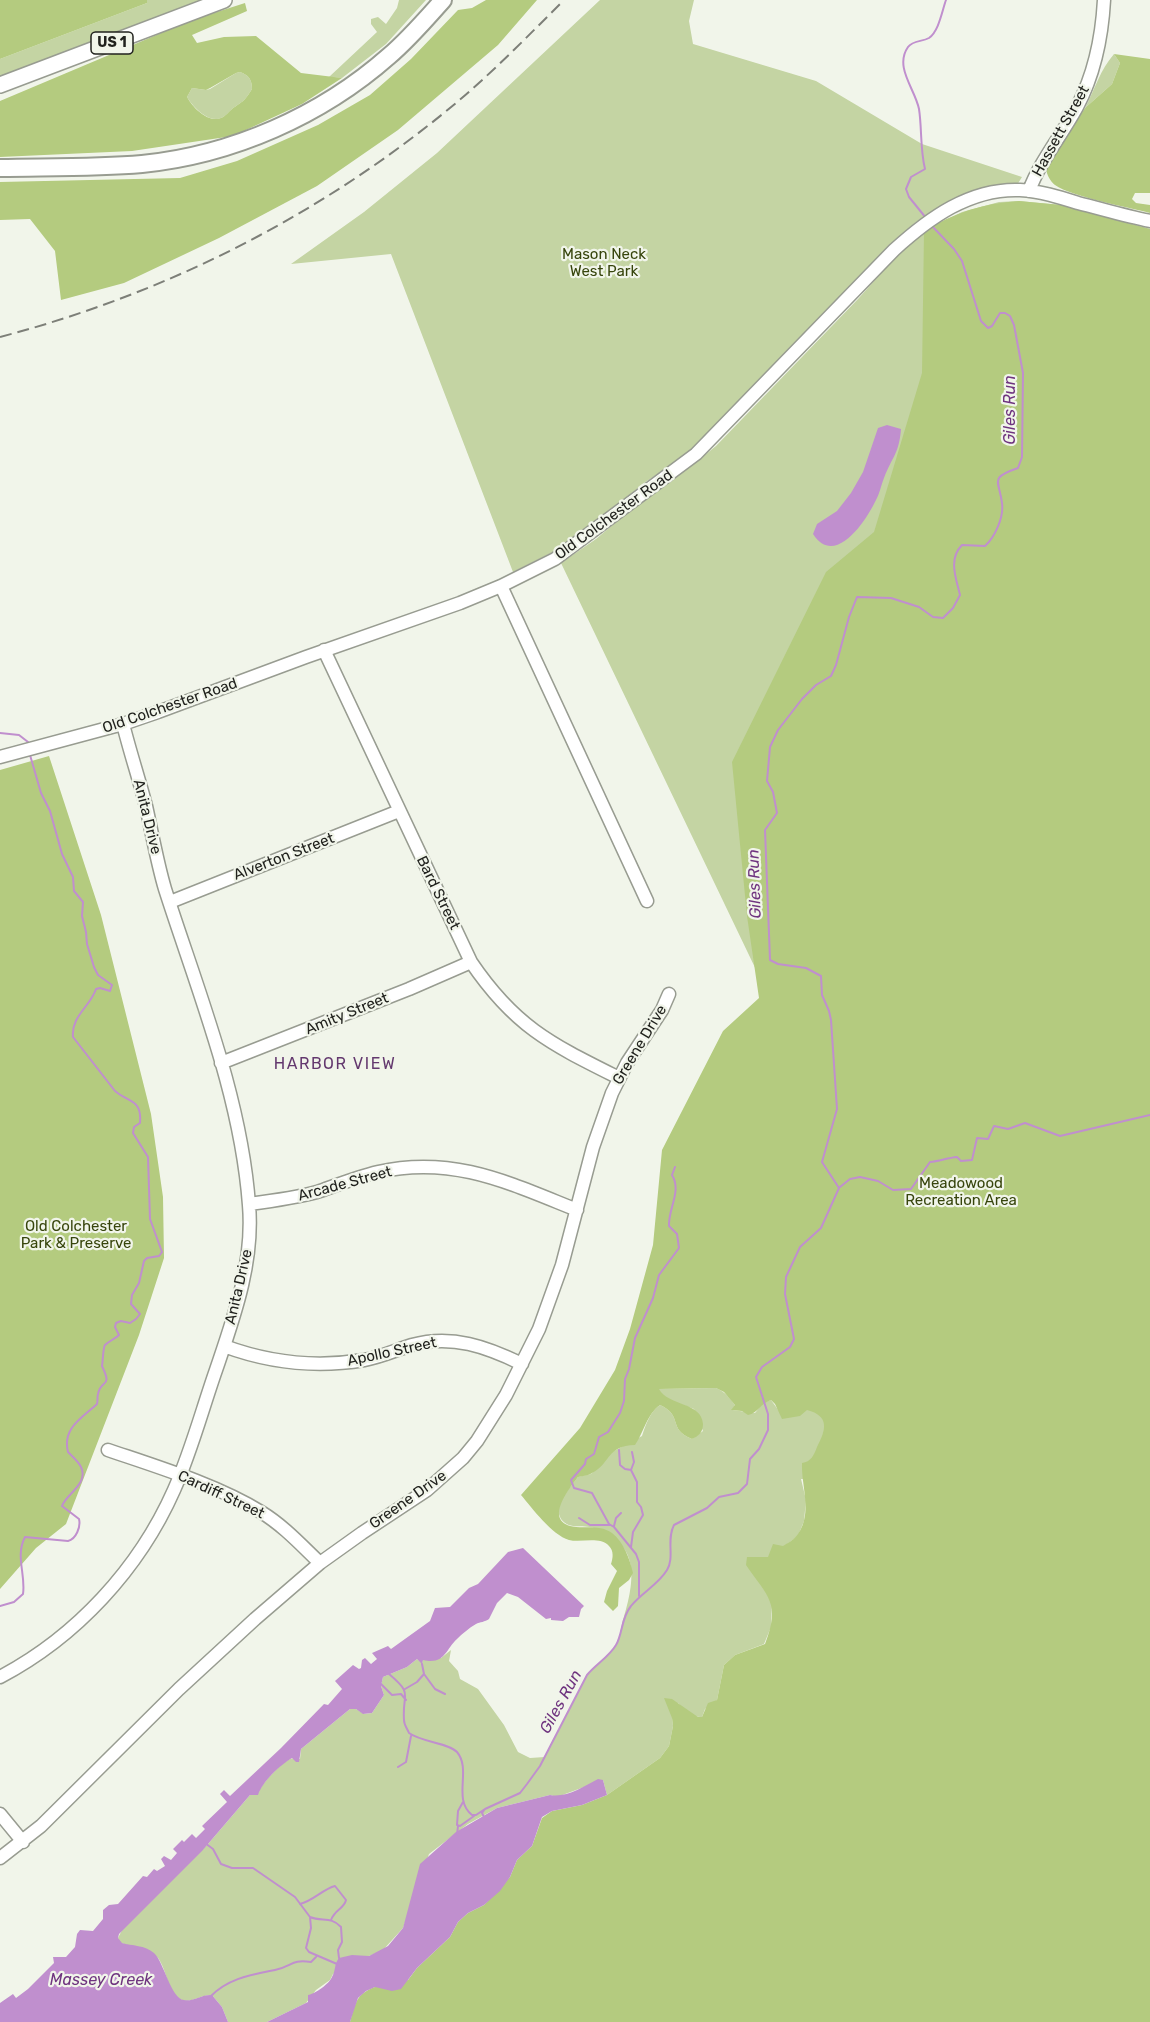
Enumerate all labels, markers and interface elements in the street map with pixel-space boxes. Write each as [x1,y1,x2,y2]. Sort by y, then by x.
road number: US 1 [91,32,133,54]
street label: Hassett Street [1029,82,1093,180]
park label: Mason Neck West Park [562,246,646,281]
water label: Giles Run [1000,375,1020,445]
street label: Old Colchester Road [552,466,676,564]
street label: Old Colchester Road [100,674,240,738]
street label: Anita Drive [129,778,165,856]
street label: Alverton Street [231,830,337,884]
water label: Giles Run [744,849,766,919]
street label: Bard Street [412,853,464,933]
street label: Amity Street [303,989,391,1039]
street label: Greene Drive [609,1002,671,1088]
district label: HARBOR VIEW [274,1054,396,1074]
street label: Arcade Street [296,1163,394,1205]
park label: Meadowood Recreation Area [905,1175,1017,1210]
park label: Old Colchester Park & Preserve [21,1218,131,1253]
street label: Anita Drive [222,1248,256,1326]
street label: Apollo Street [346,1334,438,1370]
street label: Cardiff Street [175,1467,267,1523]
street label: Greene Drive [366,1467,450,1533]
water label: Giles Run [536,1667,586,1737]
water label: Massey Creek [50,1970,152,1990]

